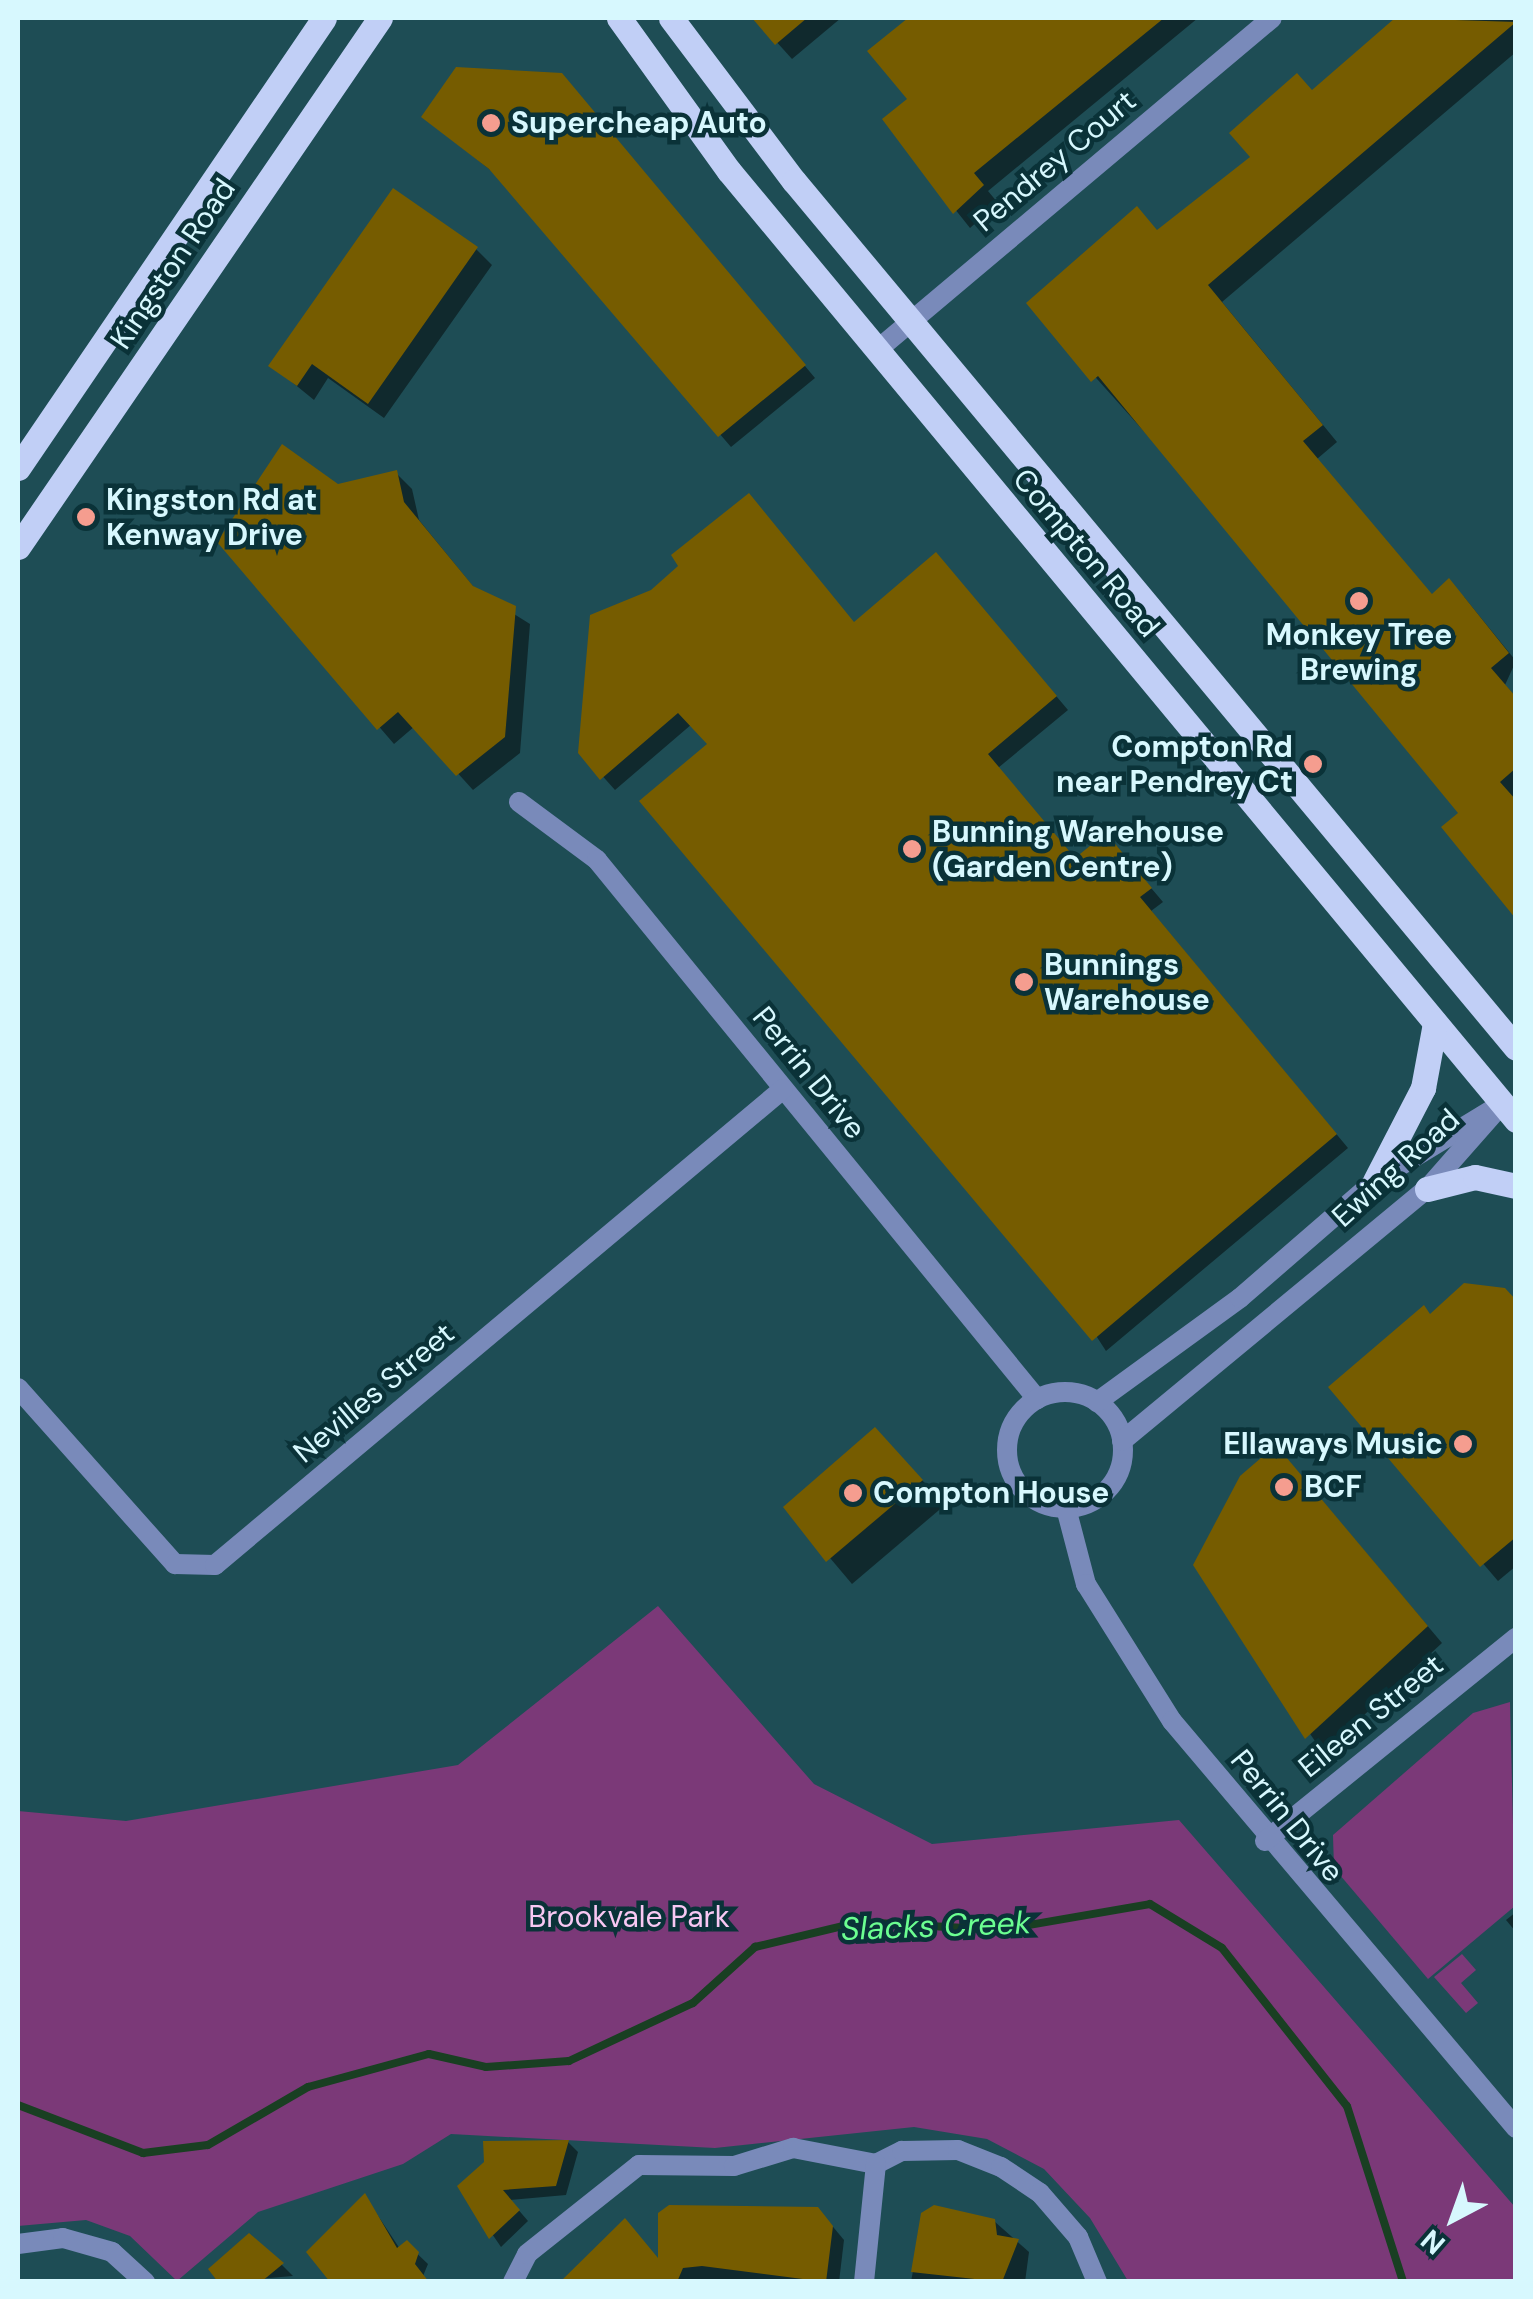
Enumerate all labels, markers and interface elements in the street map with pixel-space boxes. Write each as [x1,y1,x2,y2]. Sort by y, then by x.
street label: Pendrey Court [967,83,1143,239]
place label: Supercheap Auto [511,105,767,141]
marker: Supercheap Auto [480,112,502,134]
street label: Kingston Road [103,172,243,356]
street label: Compton Road [1005,462,1167,644]
place label: Kingston Rd at Kenway Drive [106,482,317,552]
marker: Kingston Rd at Kenway Drive [75,506,97,528]
marker: Monkey Tree Brewing [1348,590,1370,612]
place label: Monkey Tree Brewing [1266,617,1452,688]
place label: Compton Rd near Pendrey Ct [1056,729,1293,800]
marker: Compton Rd near Pendrey Ct [1302,753,1324,775]
place label: Bunning Warehouse (Garden Centre) [932,814,1224,884]
marker: Bunning Warehouse (Garden Centre) [901,838,923,860]
place label: Bunnings Warehouse [1044,947,1210,1018]
marker: Bunnings Warehouse [1013,971,1035,993]
street label: Perrin Drive [745,1000,873,1146]
street label: Ewing Road [1325,1101,1467,1235]
street label: Nevilles Street [286,1315,462,1471]
place label: Ellaways Music [1223,1426,1443,1462]
marker: Ellaways Music [1452,1433,1474,1455]
place label: BCF [1304,1469,1362,1505]
place label: Compton House [873,1475,1109,1511]
marker: BCF [1273,1476,1295,1498]
marker: Compton House [842,1482,864,1504]
street label: Eileen Street [1292,1647,1450,1785]
street label: Perrin Drive [1223,1743,1351,1889]
park label: Brookvale Park [528,1899,730,1935]
water label: Slacks Creek [840,1903,1032,1949]
north arrow [1403,2169,1503,2269]
text: N [1413,2221,1453,2263]

